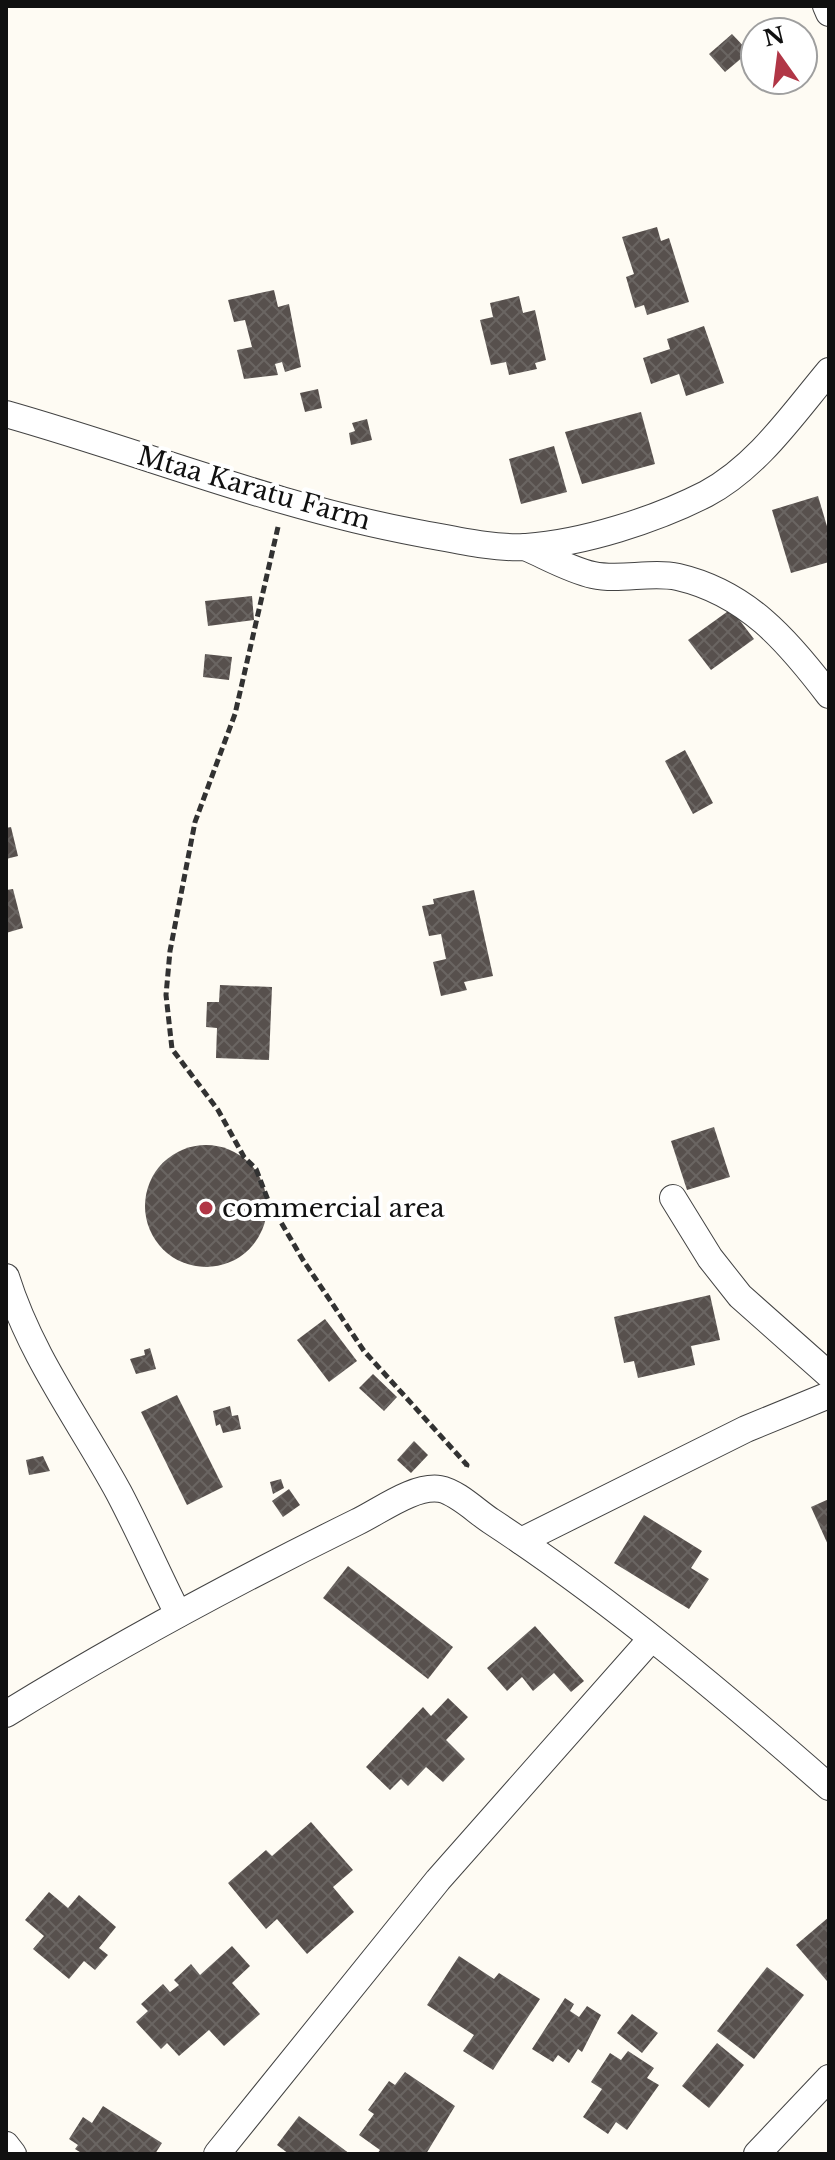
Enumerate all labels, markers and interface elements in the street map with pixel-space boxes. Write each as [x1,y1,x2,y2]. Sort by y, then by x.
north arrow [739,16,819,96]
text: N [761,21,788,53]
street label: Mtaa Karatu Farm [134,439,374,537]
place label: commercial area [222,1192,445,1224]
marker: commercial area [197,1199,215,1217]

